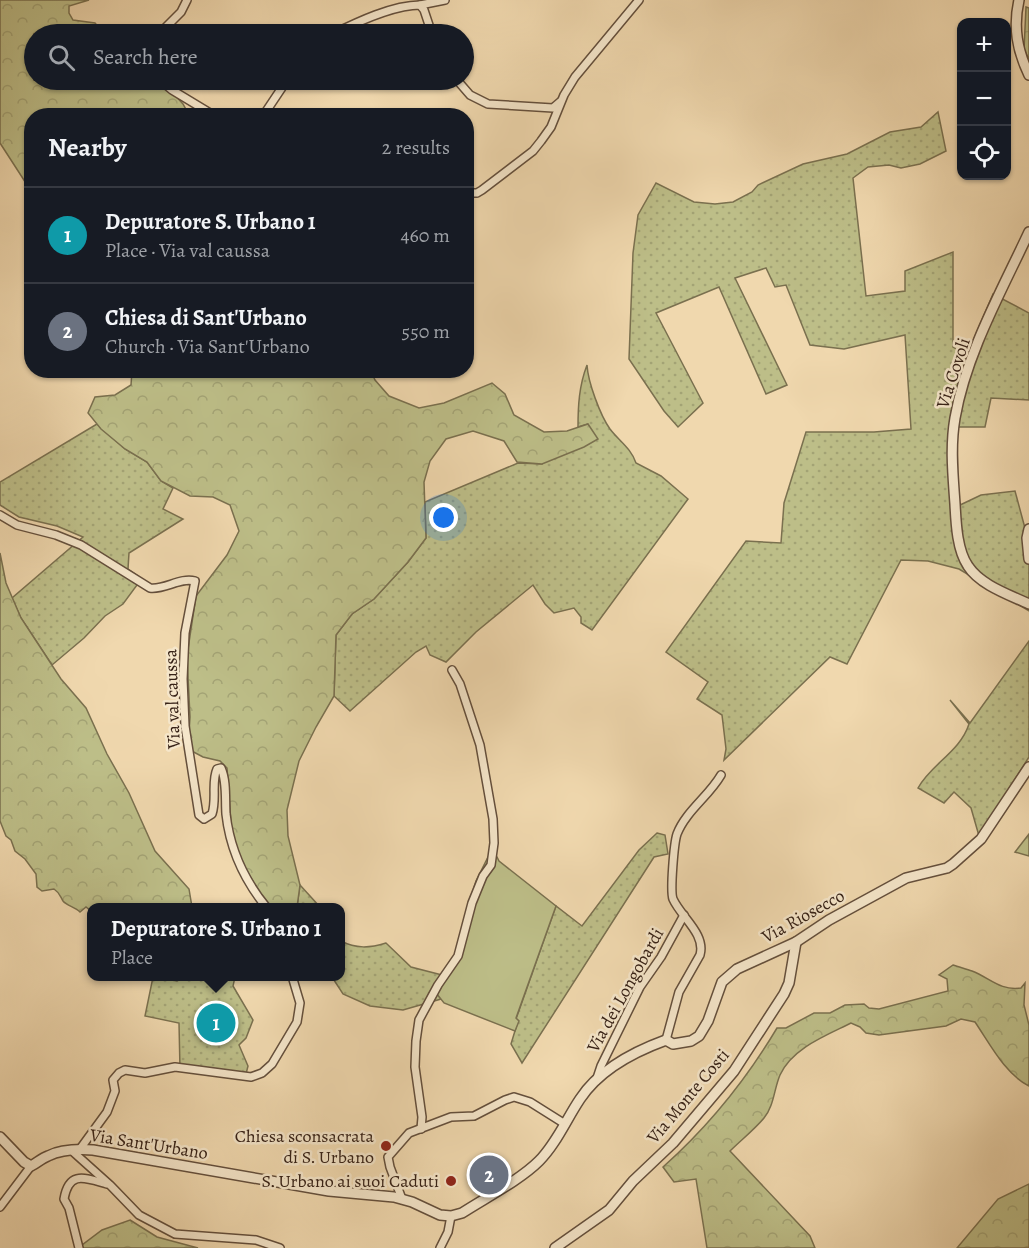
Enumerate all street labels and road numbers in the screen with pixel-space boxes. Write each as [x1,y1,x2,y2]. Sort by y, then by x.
street label: Via Covoli [930,335,976,412]
street label: Via val caussa [158,648,186,750]
street label: Via Riosecco [756,883,849,949]
street label: Via dei Longobardi [580,924,669,1057]
street label: Via Monte Costi [641,1044,735,1149]
street label: Via Sant'Urbano [87,1123,210,1165]

